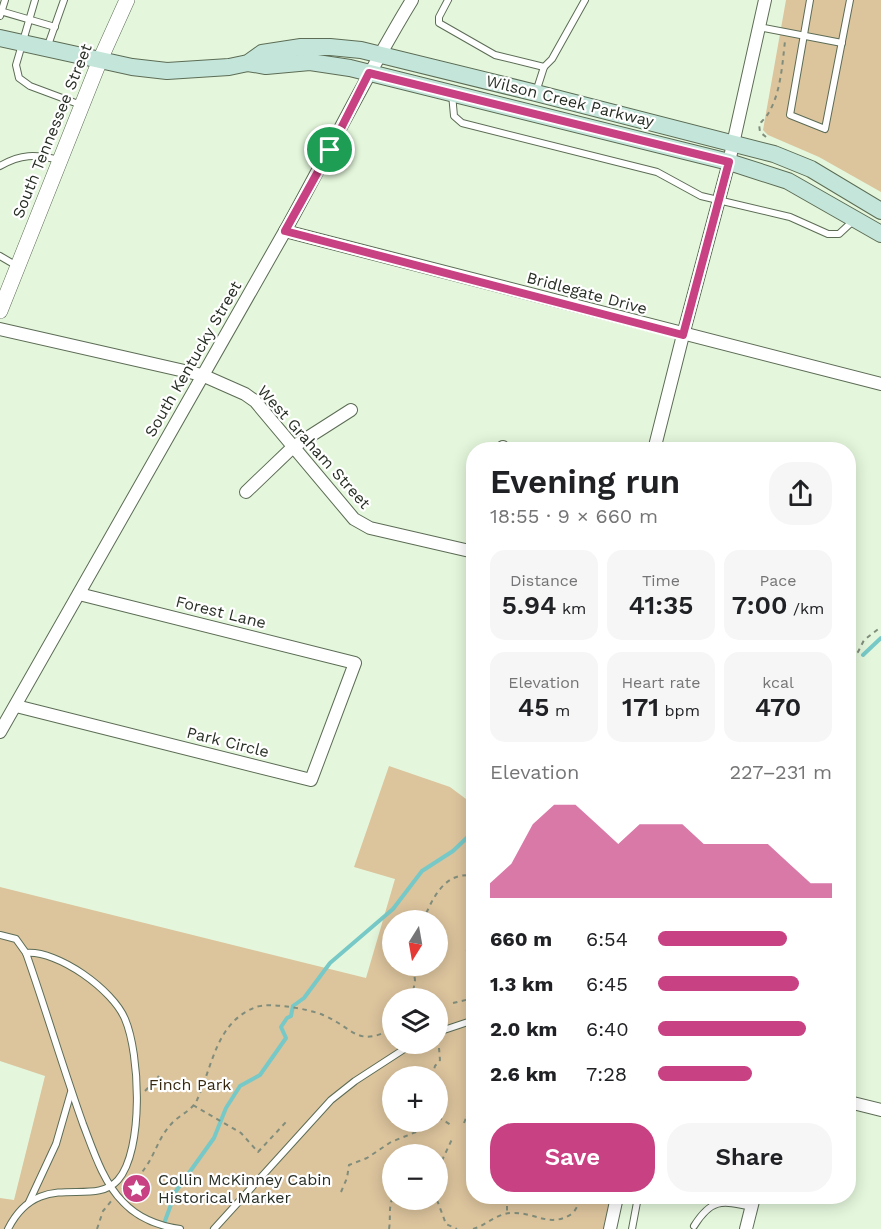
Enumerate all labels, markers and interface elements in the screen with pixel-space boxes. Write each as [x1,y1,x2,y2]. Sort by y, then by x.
street label: South Tennessee Street [8,41,96,221]
street label: Wilson Creek Parkway [484,71,657,131]
pin [304,124,355,175]
icon: arrive [313,133,346,166]
street label: Bridlegate Drive [525,268,649,318]
street label: South Kentucky Street [141,277,246,440]
street label: West Graham Street [254,381,375,513]
text: Evening run [490,462,680,501]
button: share [769,462,832,525]
text: 18:55 · 9 × 660 m [490,504,658,528]
text: Distance [510,571,578,590]
text: Time [642,571,680,590]
text: Pace [759,571,797,590]
text: 5.94 [502,590,557,620]
text: 41:35 [629,590,693,620]
text: 7:00 [732,590,788,620]
street label: Forest Lane [174,592,268,632]
text: km [557,599,586,618]
text: /km [788,599,824,618]
text: Elevation [508,673,580,692]
text: Heart rate [621,673,701,692]
text: kcal [762,673,794,692]
text: 45 [518,692,549,722]
text: 171 [622,692,659,722]
text: 470 [755,692,801,722]
text: m [549,701,570,720]
text: bpm [659,701,700,720]
street label: Park Circle [185,723,271,761]
text: Elevation [490,760,579,784]
text: 227–231 m [729,760,832,784]
north arrow [382,910,448,976]
map controls [382,910,448,1210]
text: 660 m [490,927,552,951]
text: 6:54 [586,927,628,951]
text: 1.3 km [490,972,553,996]
text: 6:45 [586,972,628,996]
button: layers [382,988,448,1054]
text: 2.0 km [490,1017,557,1041]
text: 6:40 [586,1017,629,1041]
text: 2.6 km [490,1062,557,1086]
text: 7:28 [586,1062,627,1086]
button: + [382,1066,448,1132]
park label: Finch Park [149,1075,231,1094]
button: Save [490,1123,655,1192]
button: Share [667,1123,832,1192]
button: − [382,1144,448,1210]
place label: Collin McKinney Cabin Historical Marker [158,1170,331,1207]
place icon: Collin McKinney Cabin Historical Marker [121,1172,153,1204]

